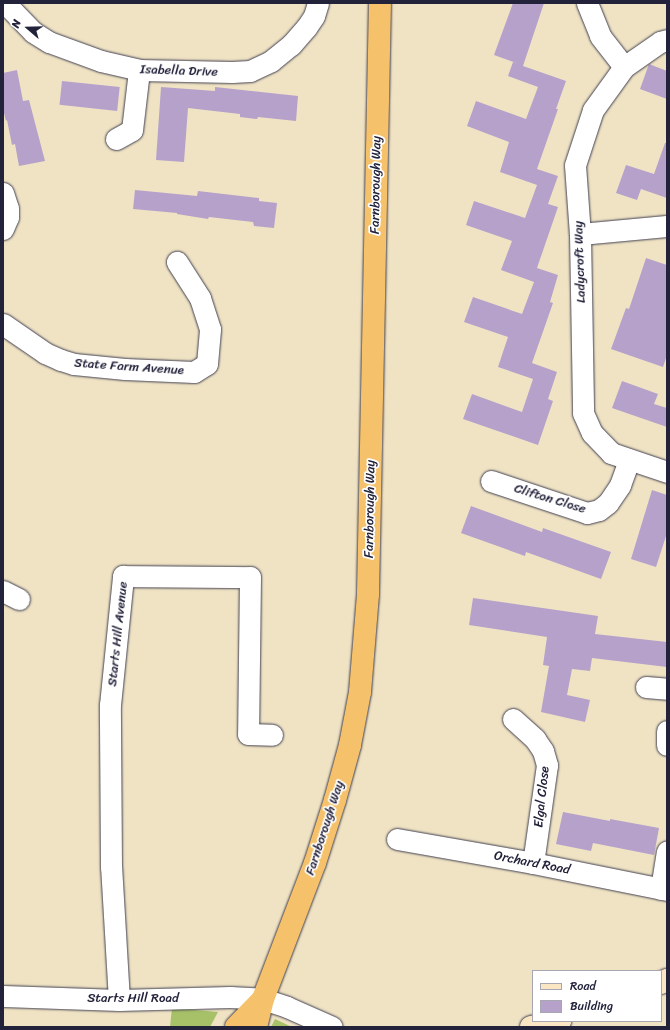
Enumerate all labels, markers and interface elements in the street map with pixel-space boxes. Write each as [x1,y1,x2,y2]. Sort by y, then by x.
north arrow [8,8,48,48]
text: N [6,17,26,31]
street label: Isabella Drive [140,62,218,80]
street label: Farnborough Way [367,136,385,234]
street label: Ladycroft Way [571,221,589,303]
street label: State Farm Avenue [74,355,184,379]
street label: Farnborough Way [361,460,379,558]
street label: Clifton Close [512,481,588,517]
street label: Starts Hill Avenue [105,581,131,687]
street label: Elgal Close [531,765,553,829]
street label: Farnborough Way [302,779,348,877]
street label: Orchard Road [493,848,571,878]
legend [532,970,662,1022]
text: Road [570,975,596,997]
street label: Starts Hill Road [87,990,179,1006]
text: Building [570,995,613,1017]

